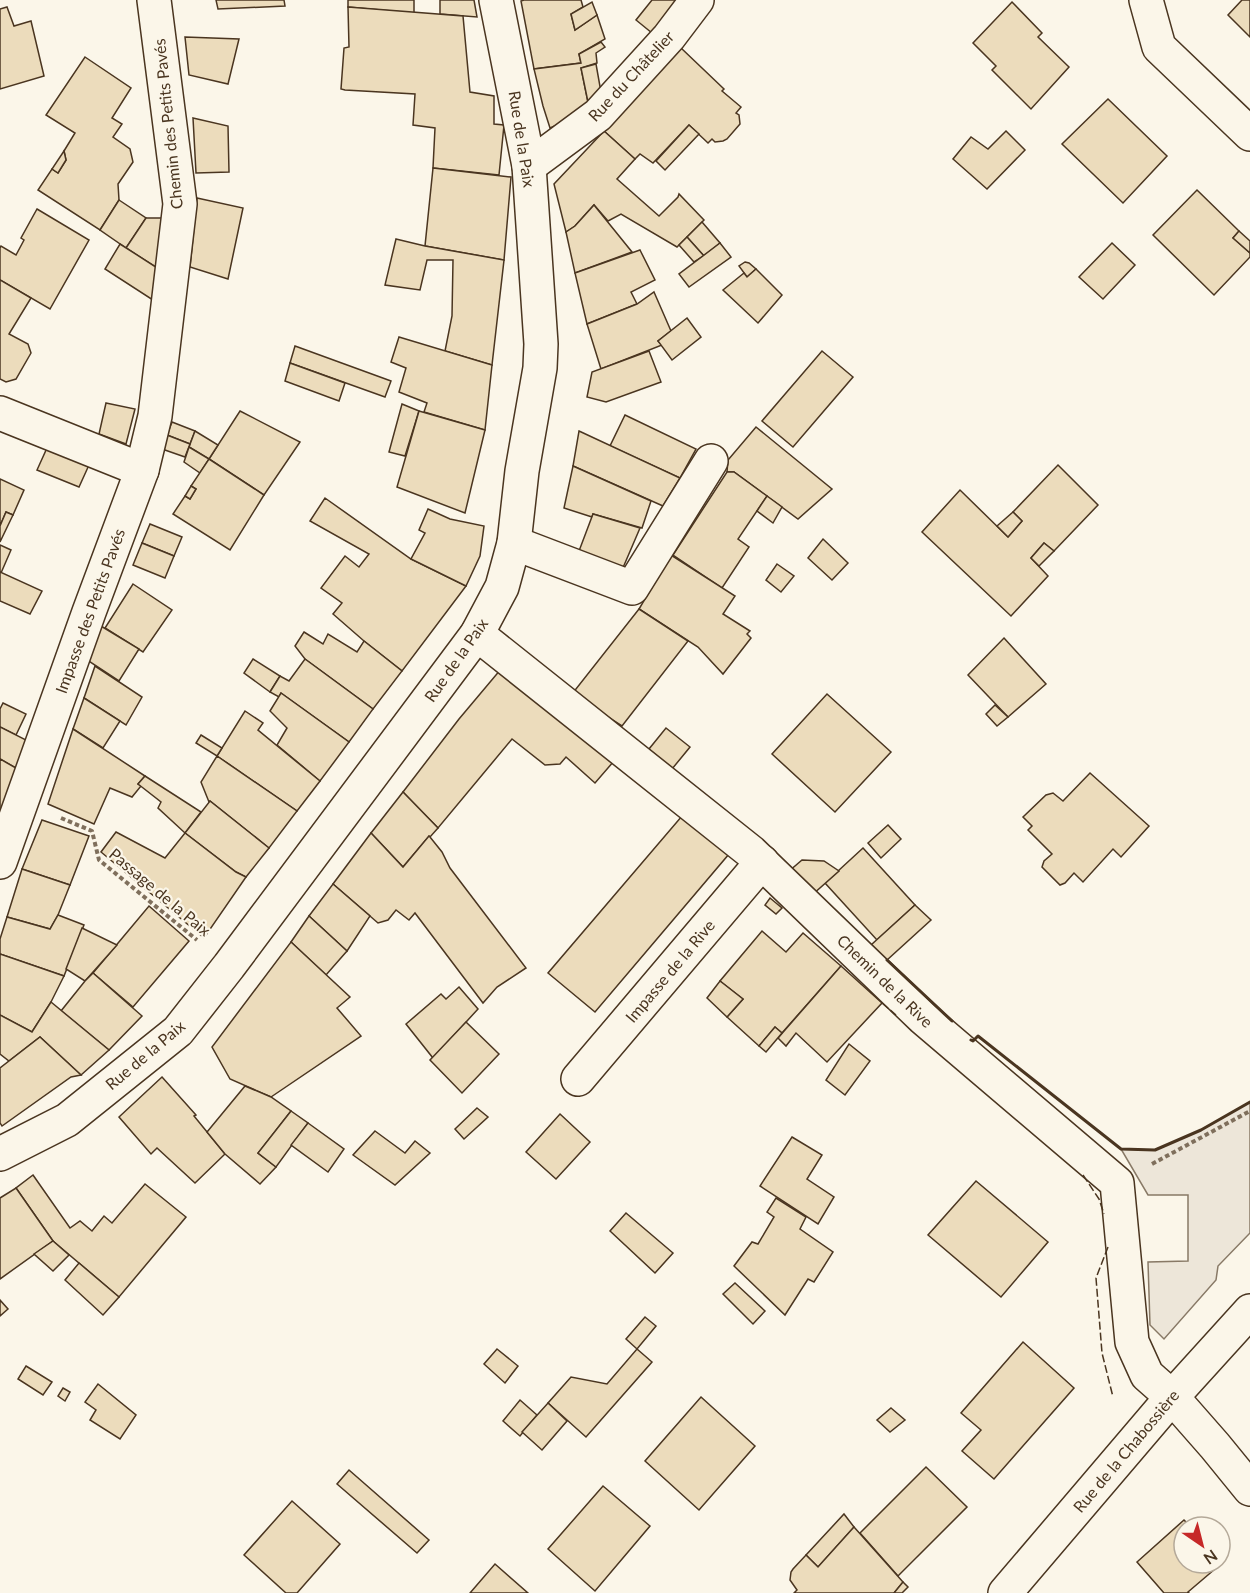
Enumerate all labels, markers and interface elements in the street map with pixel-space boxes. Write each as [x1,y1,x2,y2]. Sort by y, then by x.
street label: Rue du Châtelier [584,26,677,125]
street label: Chemin des Petits Pavés [149,38,186,210]
street label: Rue de la Paix [505,89,540,189]
street label: Impasse des Petits Pavés [51,526,128,696]
street label: Rue de la Paix [420,614,491,705]
street label: Passage de la Paix [106,844,215,939]
street label: Impasse de la Rive [621,915,718,1026]
street label: Chemin de la Rive [834,930,937,1031]
street label: Rue de la Paix [101,1016,188,1093]
street label: Rue de la Chabossière [1069,1386,1182,1516]
north arrow [1172,1515,1232,1575]
text: N [1200,1546,1221,1569]

